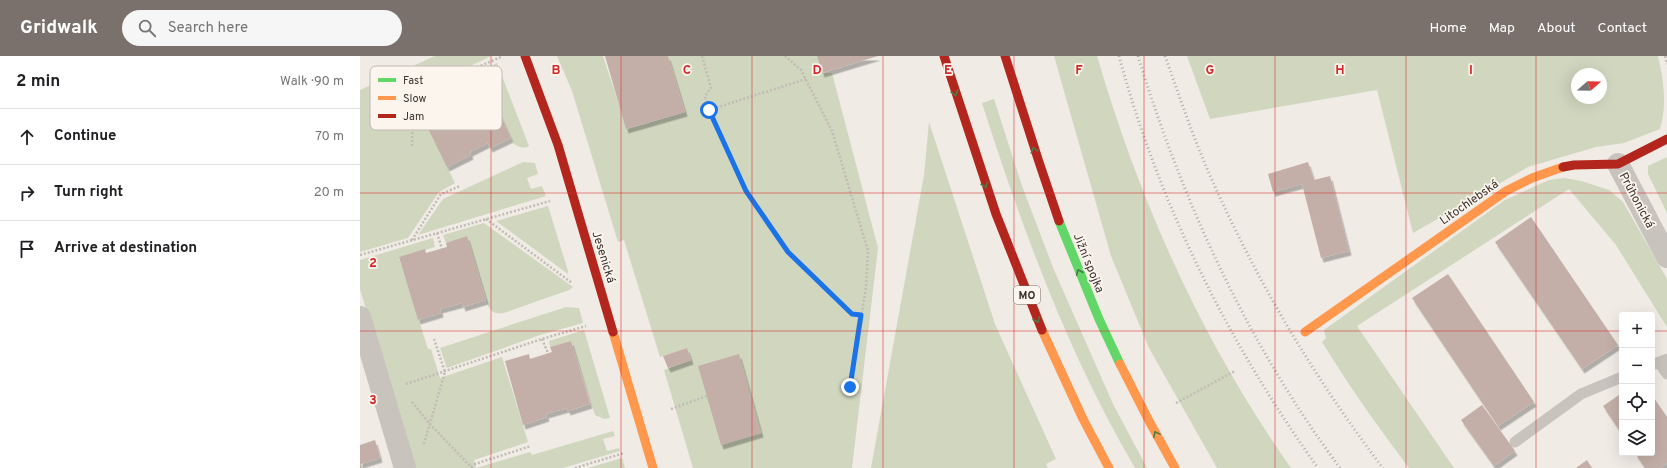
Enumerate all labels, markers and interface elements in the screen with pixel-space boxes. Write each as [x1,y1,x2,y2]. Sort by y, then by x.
search box [122,10,402,46]
text: Gridwalk [20,16,98,40]
icon: search [136,17,158,39]
text: Search here [168,19,248,38]
text: Home [1430,20,1467,37]
text: Map [1489,20,1515,37]
text: About [1537,20,1576,37]
text: Contact [1598,20,1647,37]
text: B [552,63,561,79]
text: C [683,63,691,79]
text: D [812,63,822,79]
text: E [944,63,952,79]
text: F [1075,63,1083,79]
text: G [1206,63,1215,79]
text: H [1335,63,1345,79]
text: I [1469,63,1473,79]
legend [370,66,502,130]
north arrow [1571,68,1607,104]
text: 2 min [16,71,60,93]
text: Walk · 90 m [280,74,344,90]
text: Fast [403,74,423,88]
one-way arrow [951,90,959,97]
text: Slow [403,92,426,106]
route start [700,101,718,119]
text: Jam [403,110,424,124]
icon: ahead [16,126,38,148]
text: Continue [54,127,116,146]
text: 70 m [315,129,344,145]
one-way arrow [1030,146,1039,153]
street label: Průhonická [1615,170,1658,231]
street label: Litochlebská [1437,177,1502,229]
icon: right [16,182,38,204]
one-way arrow [981,182,989,189]
text: Turn right [54,183,123,202]
text: 20 m [314,185,344,201]
street label: Jesenická [588,229,619,285]
street label: Jižní spojka [1069,231,1107,296]
icon: arrive [16,238,38,260]
text: Arrive at destination [54,239,197,258]
text: 2 [369,256,377,272]
one-way arrow [1076,268,1084,276]
road number: MO [1014,286,1040,304]
map controls [1619,312,1655,456]
button: + [1619,312,1655,348]
one-way arrow [1032,315,1040,323]
button: − [1619,348,1655,384]
route end [841,378,859,396]
button: locate [1619,384,1655,420]
text: 3 [369,393,377,409]
button: layers [1619,420,1655,456]
one-way arrow [1154,431,1161,438]

